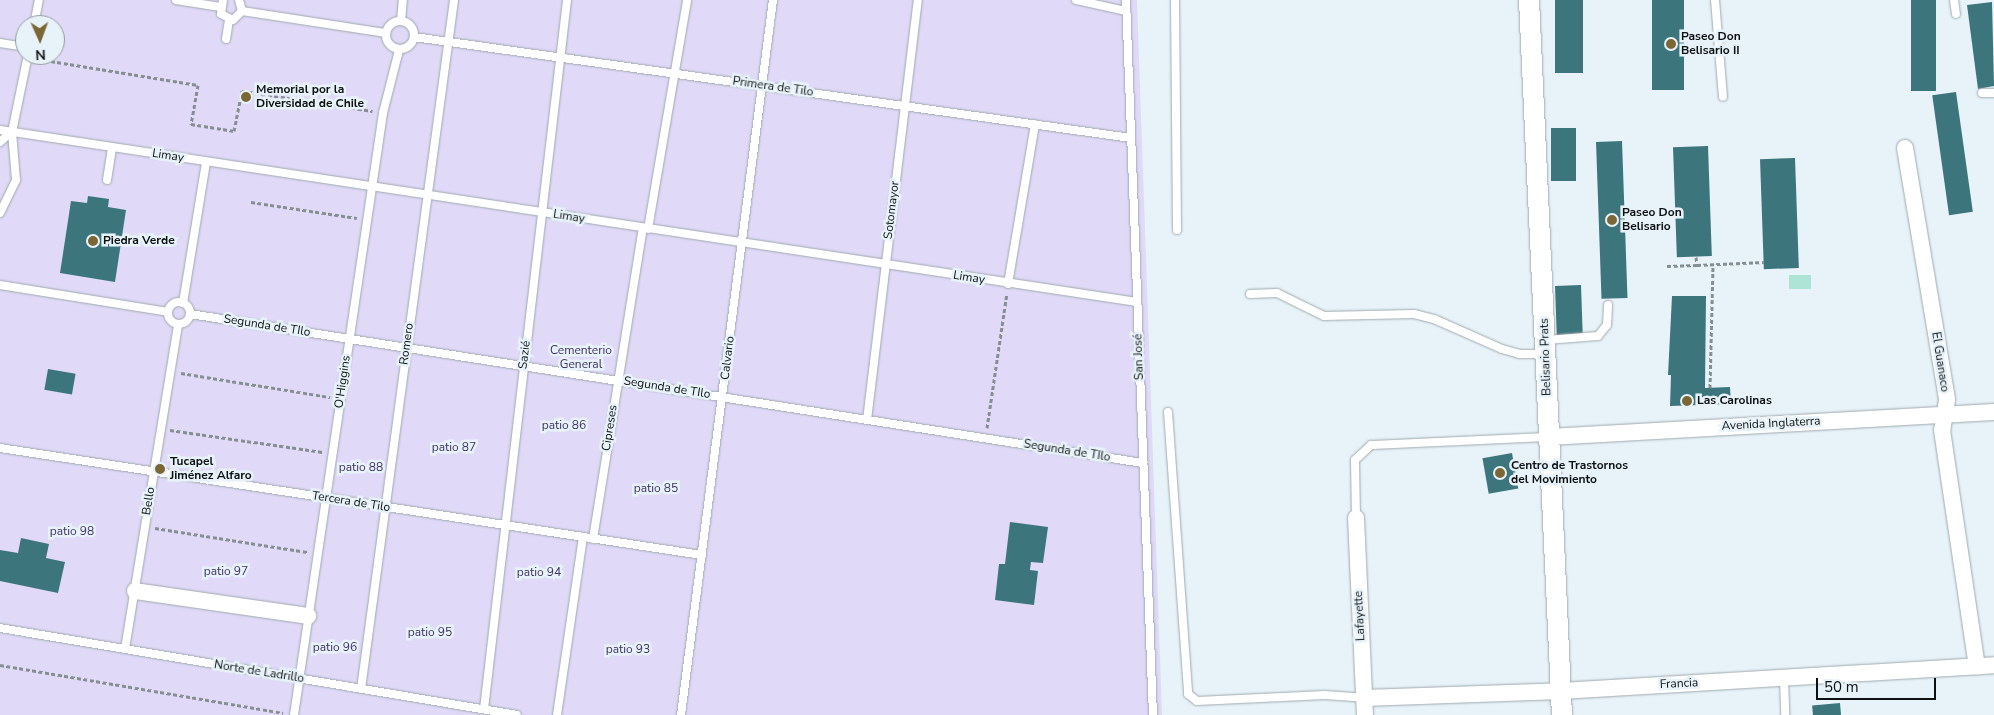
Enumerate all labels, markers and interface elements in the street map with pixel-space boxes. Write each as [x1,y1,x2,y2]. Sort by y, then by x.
north arrow [15,15,65,65]
place label: Paseo Don Belisario II [1681,30,1741,58]
marker: Paseo Don Belisario II [1665,38,1677,50]
text: N [35,45,46,64]
street label: Primera de Tilo [732,74,814,100]
place label: Memorial por la Diversidad de Chile [256,83,364,111]
marker: Memorial por la Diversidad de Chile [240,91,252,103]
street label: Limay [151,146,185,166]
street label: Sotomayor [881,180,903,240]
place label: Paseo Don Belisario [1622,206,1682,234]
street label: Limay [552,207,586,227]
marker: Paseo Don Belisario [1606,214,1618,226]
place label: Piedra Verde [103,234,175,248]
marker: Piedra Verde [87,235,99,247]
street label: Limay [952,268,986,288]
street label: Segunda de TIlo [223,312,311,340]
street label: Belisario Prats [1537,318,1555,396]
street label: Romero [397,322,417,366]
street label: El Guanaco [1928,331,1952,393]
street label: San José [1131,334,1147,380]
street label: Calvario [718,335,738,381]
street label: Sazié [516,340,534,370]
park label: Cementerio General [550,344,612,372]
street label: O'Higgins [332,355,354,409]
street label: Segunda de TIlo [623,374,711,402]
place label: Las Carolinas [1697,394,1772,408]
marker: Las Carolinas [1681,395,1693,407]
street label: Cipreses [599,404,621,452]
street label: Avenida Inglaterra [1721,414,1821,434]
park label: patio 86 [542,419,586,433]
street label: Segunda de TIlo [1023,437,1111,465]
park label: patio 87 [432,441,476,455]
place label: Tucapel Jiménez Alfaro [170,455,252,483]
place label: Centro de Trastornos del Movimiento [1511,459,1628,487]
park label: patio 88 [339,461,383,475]
marker: Tucapel Jiménez Alfaro [154,463,166,475]
marker: Centro de Trastornos del Movimiento [1493,466,1507,480]
park label: patio 85 [634,482,678,496]
street label: Bello [140,486,158,516]
street label: Tercera de Tilo [311,489,391,515]
park label: patio 98 [50,525,94,539]
park label: patio 97 [204,565,248,579]
park label: patio 94 [517,566,561,580]
street label: Lafayette [1351,591,1369,641]
park label: patio 95 [408,626,452,640]
park label: patio 96 [313,641,357,655]
park label: patio 93 [606,643,650,657]
street label: Norte de Ladrillo [213,658,305,686]
scale bar [1819,668,1939,700]
street label: Francia [1659,676,1699,692]
text: 50 m [1824,677,1859,697]

